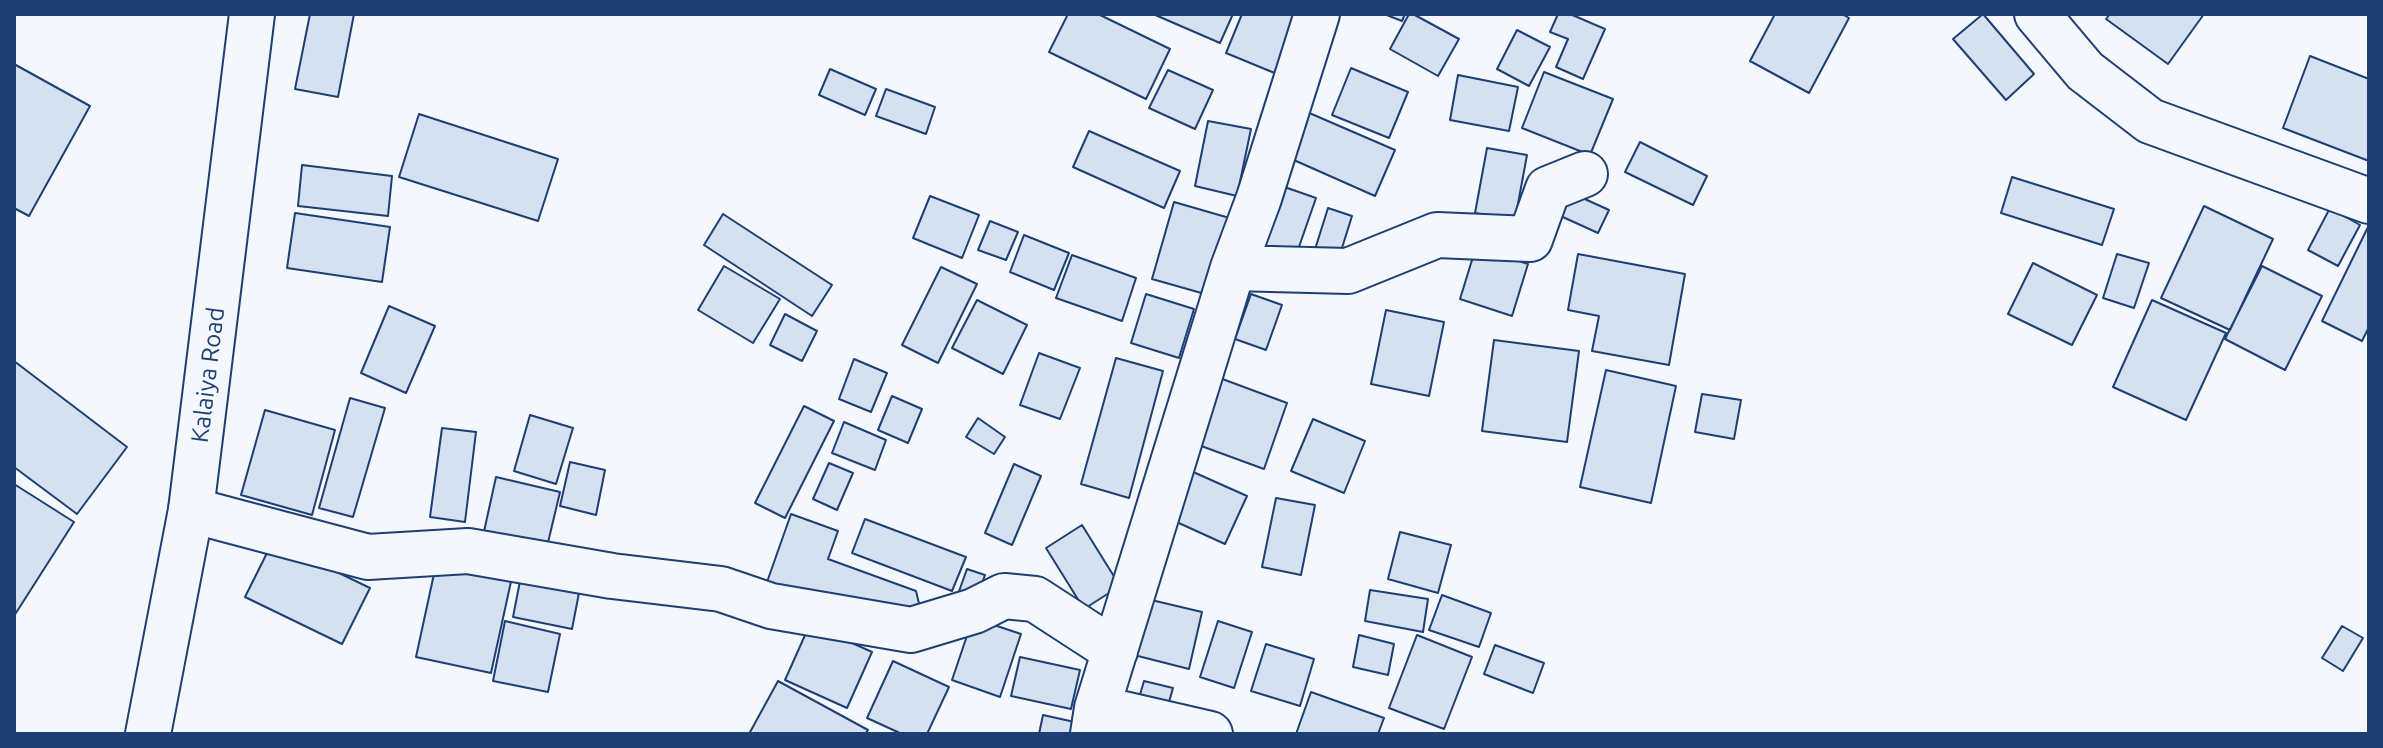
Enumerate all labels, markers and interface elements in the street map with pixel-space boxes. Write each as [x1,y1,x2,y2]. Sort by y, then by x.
street label: Kalaiya Road [185,306,231,444]

